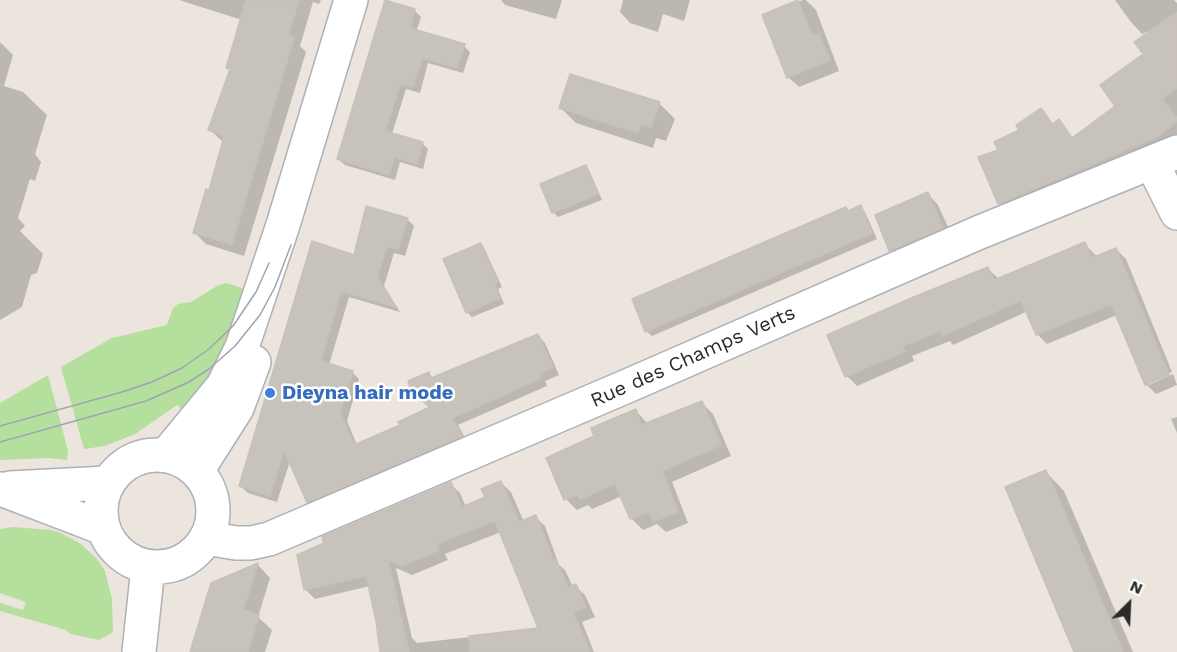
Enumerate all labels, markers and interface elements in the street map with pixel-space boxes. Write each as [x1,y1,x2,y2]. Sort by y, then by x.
street label: Rue des Champs Verts [587,301,799,413]
place label: Dieyna hair mode [282,381,453,405]
marker: Dieyna hair mode [263,386,277,400]
north arrow [1099,574,1159,634]
text: N [1127,576,1146,598]

